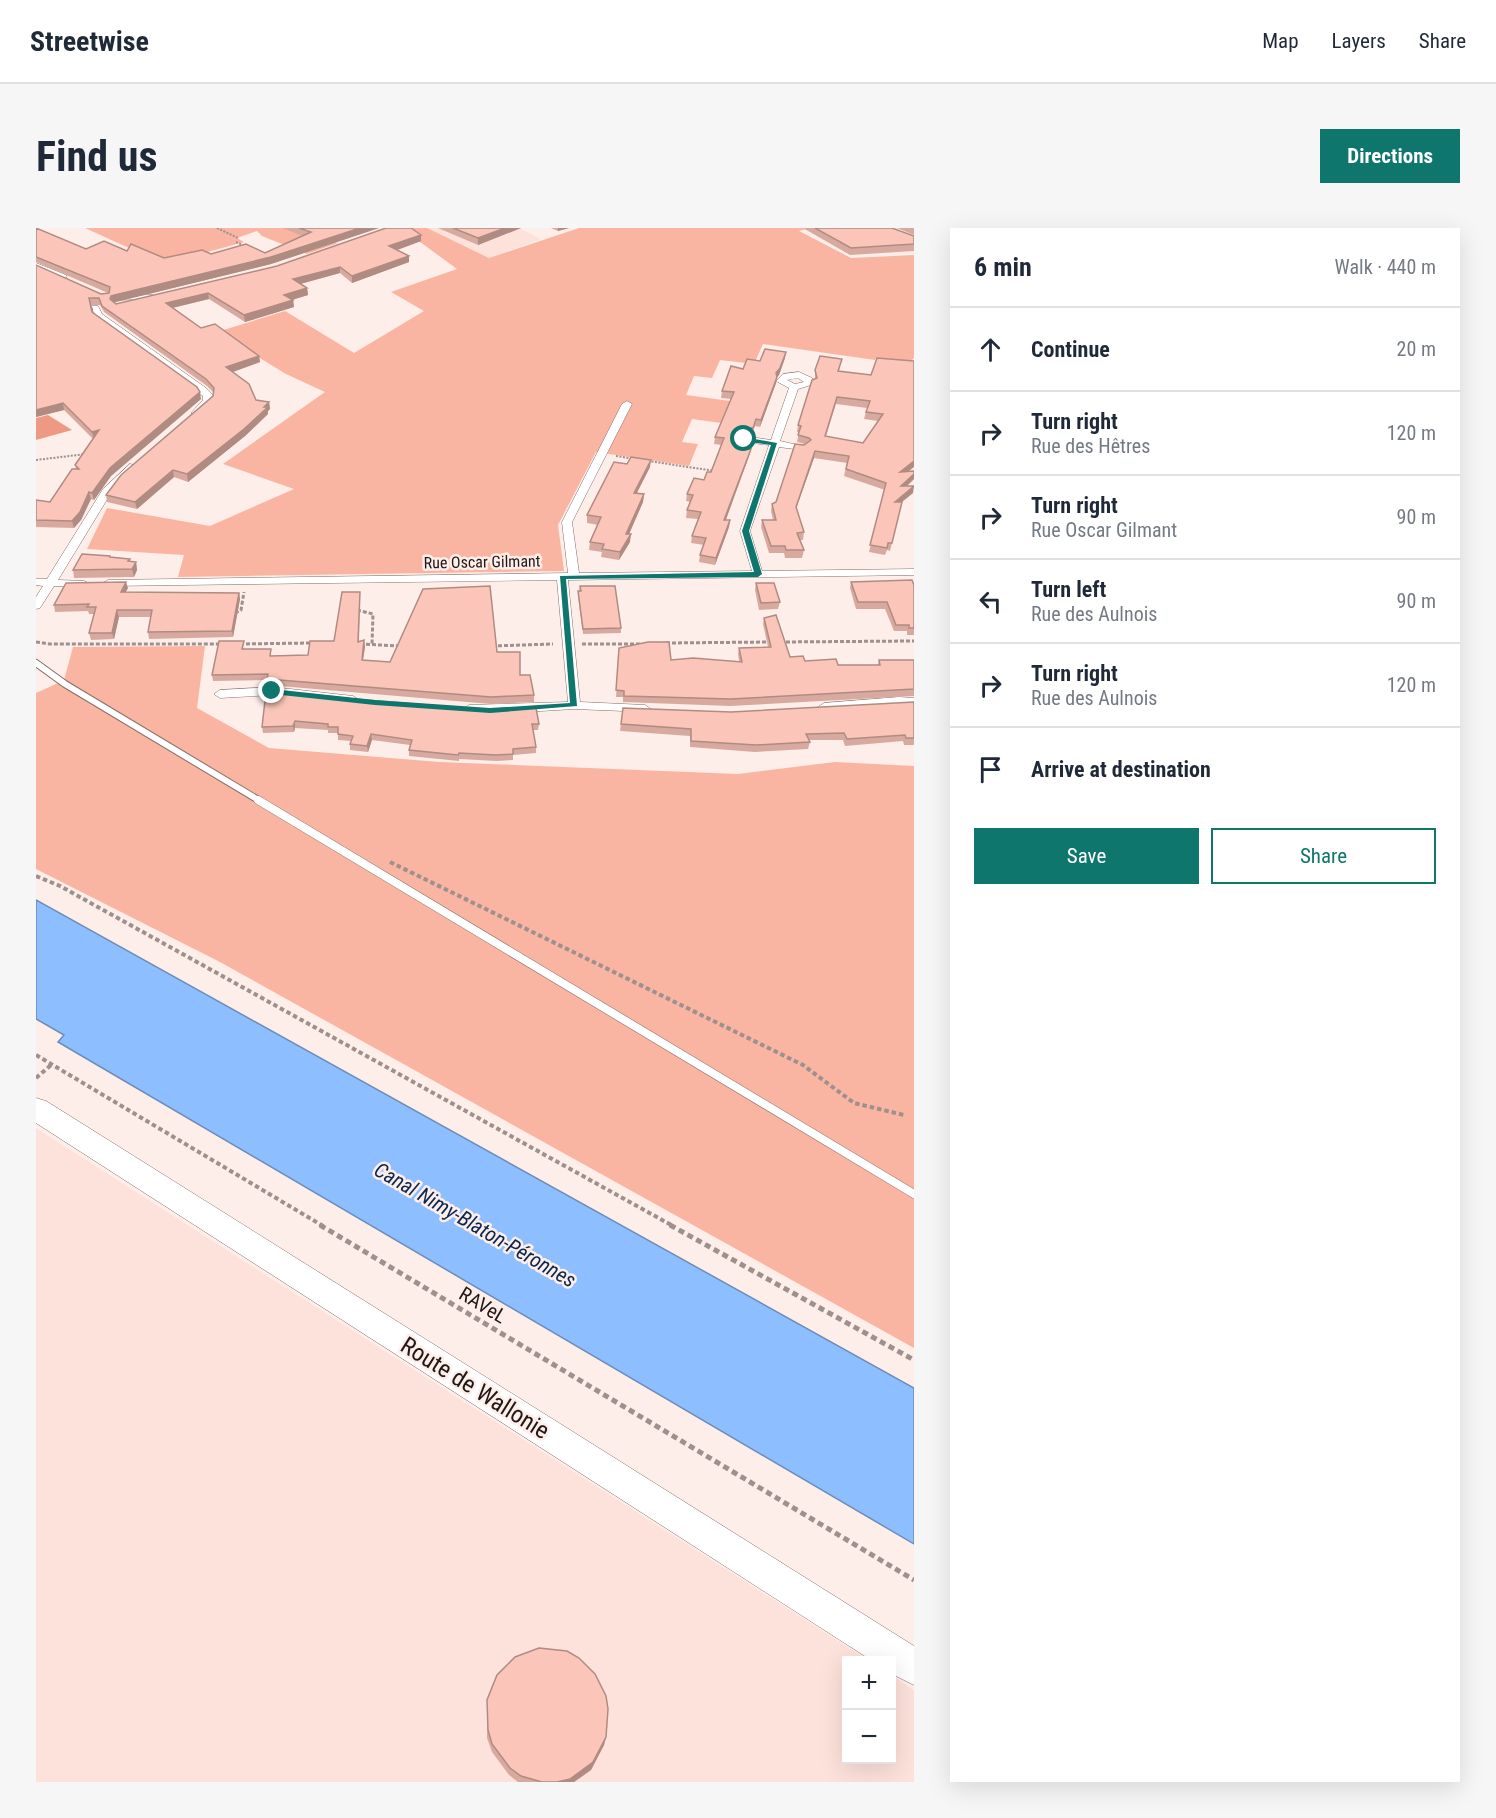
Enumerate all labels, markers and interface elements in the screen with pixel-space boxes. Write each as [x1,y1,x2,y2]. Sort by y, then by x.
text: Streetwise [30,25,149,58]
text: Map [1262,29,1299,53]
text: Layers [1332,29,1386,53]
text: Share [1419,29,1466,53]
button: Directions [1320,129,1460,183]
text: Find us [36,132,157,181]
text: 6 min [974,252,1032,282]
text: Walk · 440 m [1335,255,1436,279]
icon: ahead [974,333,1007,366]
text: Continue [1031,337,1110,362]
text: 20 m [1397,337,1436,361]
text: Turn right [1031,409,1118,434]
icon: right [974,417,1007,450]
text: 120 m [1387,421,1436,445]
route start [730,425,756,451]
text: Rue des Hêtres [1031,434,1150,458]
text: Turn right [1031,493,1118,518]
icon: right [974,501,1007,534]
text: 90 m [1397,505,1436,529]
text: Rue Oscar Gilmant [1031,518,1177,542]
street label: Rue Oscar Gilmant [423,551,541,573]
text: Turn left [1031,577,1106,602]
icon: left [974,585,1007,618]
text: 90 m [1397,589,1436,613]
text: Rue des Aulnois [1031,602,1157,626]
text: Turn right [1031,661,1118,686]
icon: right [974,669,1007,702]
text: 120 m [1387,673,1436,697]
route end [258,677,284,703]
text: Rue des Aulnois [1031,686,1157,710]
icon: arrive [974,753,1007,786]
text: Arrive at destination [1031,757,1211,782]
button: Save [974,828,1199,884]
button: Share [1211,828,1436,884]
water label: Canal Nimy-Blaton-Péronnes [370,1157,580,1293]
street label: RAVeL [455,1282,511,1328]
street label: Route de Wallonie [396,1331,554,1445]
map controls [842,1656,896,1764]
button: + [842,1656,896,1710]
button: − [842,1710,896,1764]

